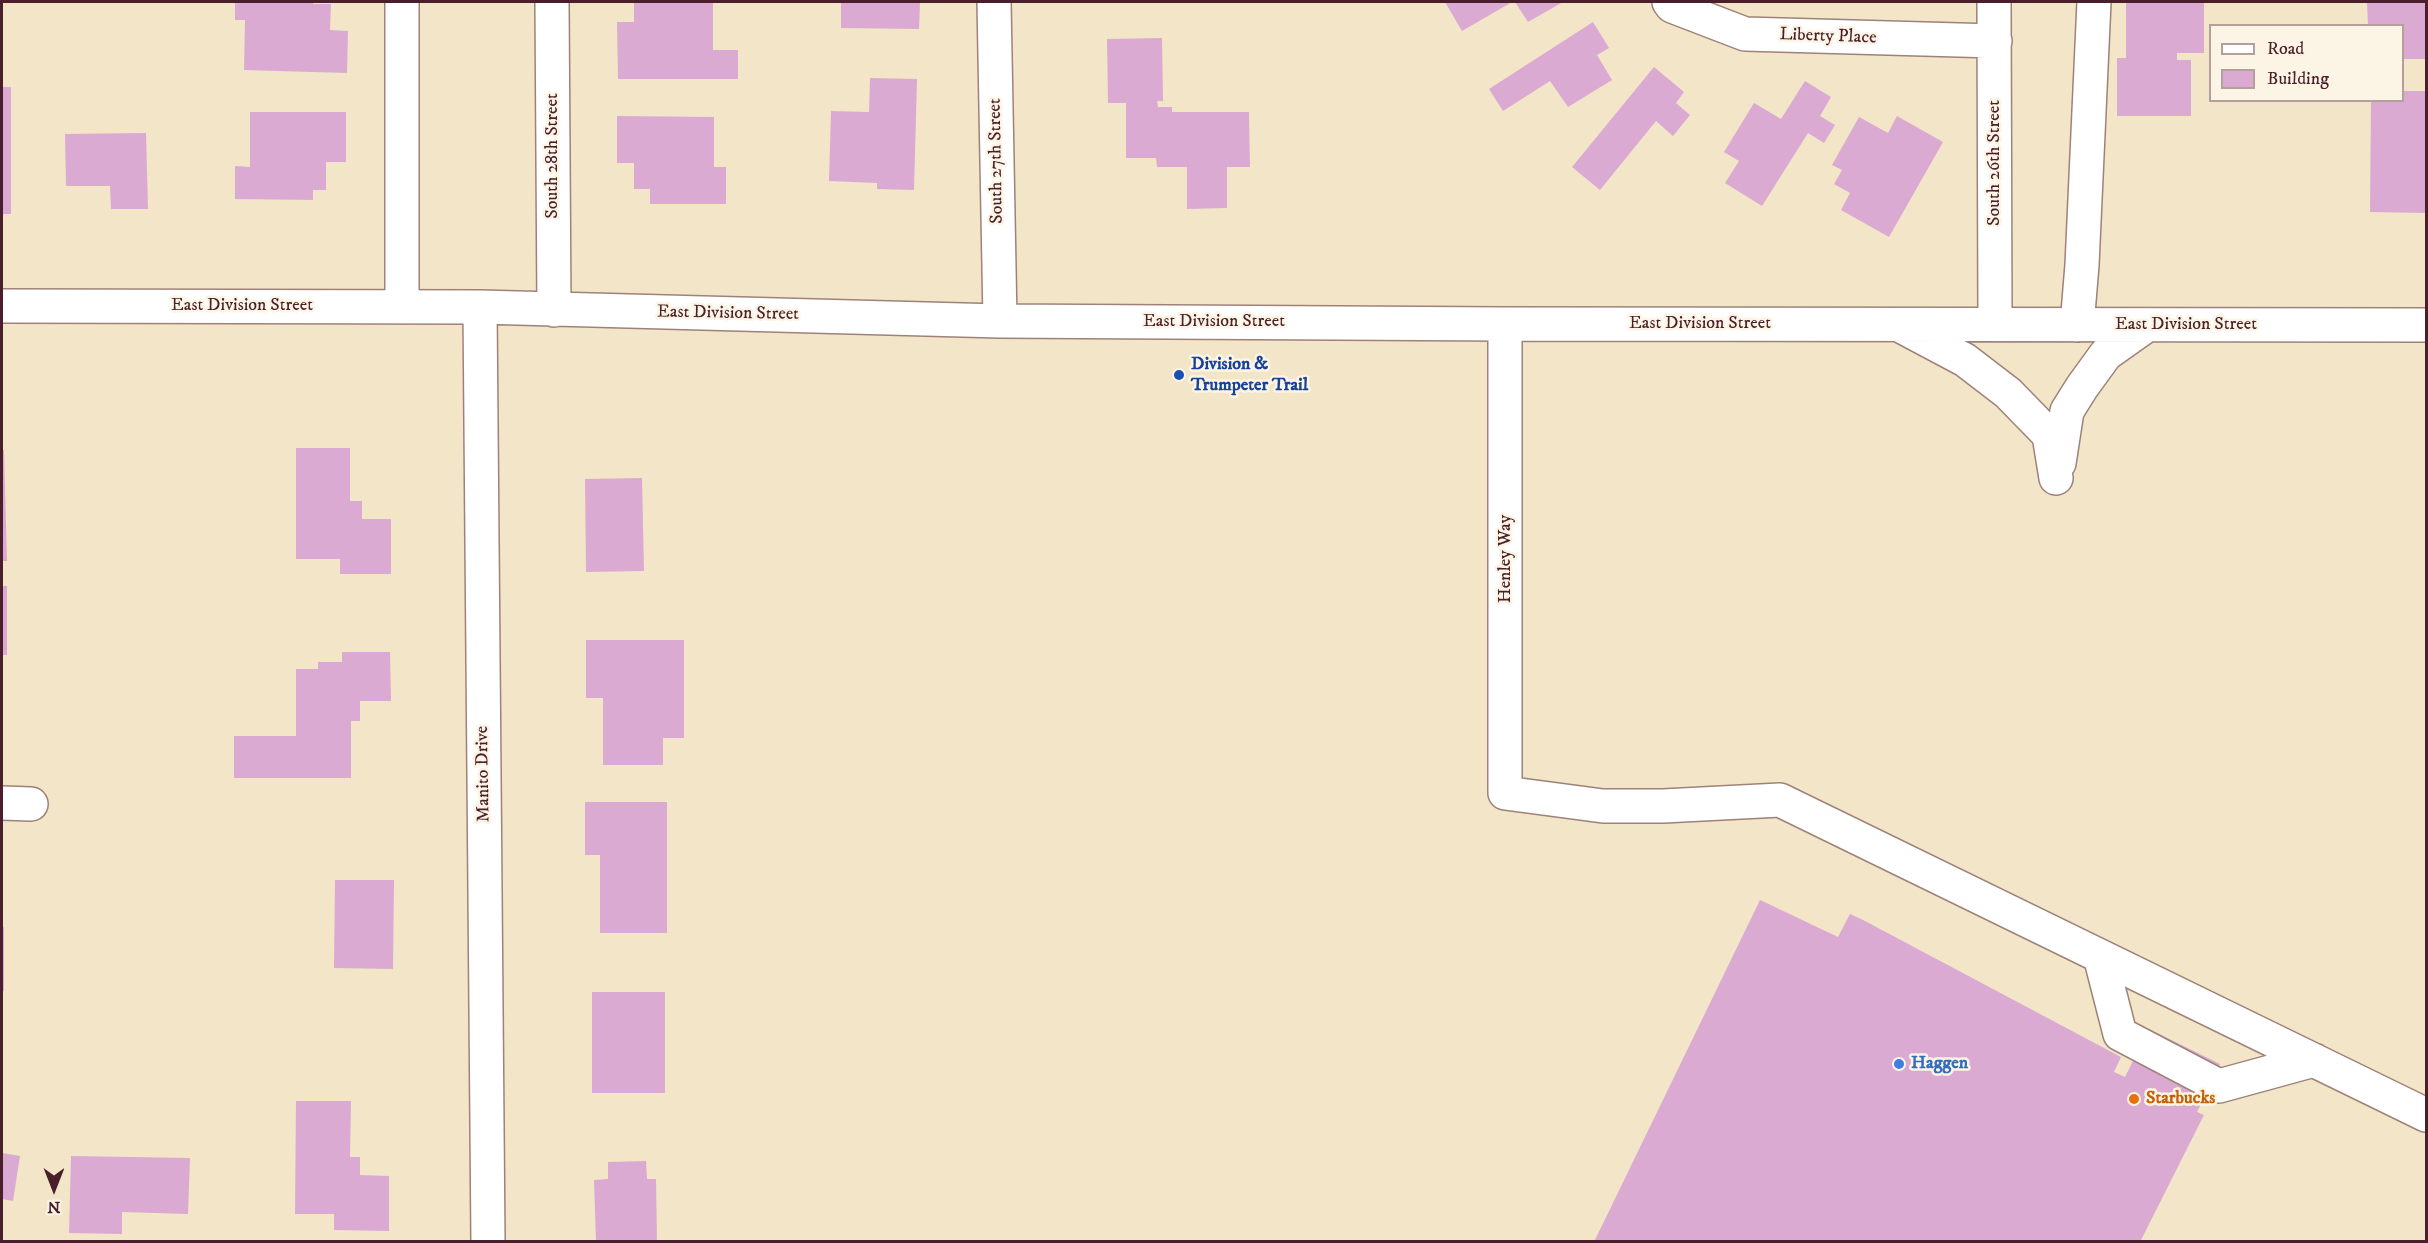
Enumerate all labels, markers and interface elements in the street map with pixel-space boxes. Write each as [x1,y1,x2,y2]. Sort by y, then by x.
legend [2209,24,2404,102]
street label: Liberty Place [1779,25,1877,49]
text: Road [2267,38,2304,60]
text: Building [2267,68,2329,90]
street label: South 28th Street [542,93,564,219]
street label: South 27th Street [985,98,1009,224]
street label: South 26th Street [1984,100,2006,226]
street label: East Division Street [171,295,313,317]
street label: East Division Street [657,302,799,326]
street label: East Division Street [1143,311,1285,333]
street label: East Division Street [1629,313,1771,335]
street label: East Division Street [2115,314,2257,336]
place label: Division & Trumpeter Trail [1191,354,1308,397]
marker: Division & Trumpeter Trail [1172,368,1186,382]
street label: Henley Way [1495,515,1517,603]
street label: Manito Drive [472,726,496,822]
place label: Haggen [1911,1053,1968,1075]
marker: Haggen [1892,1057,1906,1071]
place label: Starbucks [2146,1088,2215,1110]
marker: Starbucks [2127,1092,2141,1106]
north arrow [24,1159,84,1219]
text: N [47,1197,61,1217]

